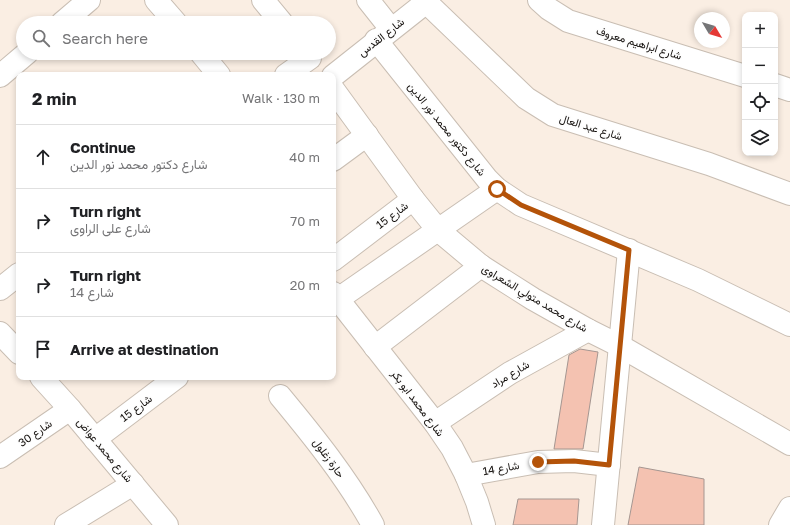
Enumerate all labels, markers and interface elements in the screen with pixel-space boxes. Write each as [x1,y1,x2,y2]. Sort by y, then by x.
north arrow [694,12,730,48]
map controls [742,12,778,156]
button: + [742,12,778,48]
street label: شارع القدس [355,14,408,60]
search box [16,16,336,60]
street label: شارع ابراهيم معروف [594,23,684,64]
icon: search [30,27,52,49]
text: Search here [62,29,148,47]
button: − [742,48,778,84]
street label: شارع دكتور محمد نور الدين [404,79,489,179]
button: locate [742,84,778,120]
text: 2 min [32,88,76,109]
text: Walk · 130 m [242,90,320,106]
street label: شارع عبد العال [558,111,624,144]
button: layers [742,120,778,156]
text: Continue [70,138,136,156]
icon: ahead [32,146,54,168]
text: 40 m [289,149,320,165]
text: شارع دكتور محمد نور الدين [70,156,208,172]
route start [488,180,506,198]
street label: شارع 15 [373,198,412,232]
text: Turn right [70,202,141,220]
icon: right [32,210,54,232]
text: 70 m [290,213,320,229]
text: شارع على الراوى [70,220,151,236]
street label: شارع محمد متولي الشعراوى [478,261,591,338]
text: Turn right [70,266,141,284]
icon: right [32,274,54,296]
text: 20 m [290,277,320,293]
text: شارع 14 [70,284,114,300]
icon: arrive [32,338,54,360]
text: Arrive at destination [70,340,219,358]
street label: شارع مراد [488,357,532,392]
street label: شارع محمد ابو بكر [387,366,448,440]
street label: شارع 15 [117,391,156,425]
street label: شارع محمد عواض [73,415,136,486]
street label: شارع 30 [15,416,55,450]
street label: حارة زغلول [310,436,348,480]
route end [529,453,547,471]
street label: شارع 14 [482,458,521,479]

